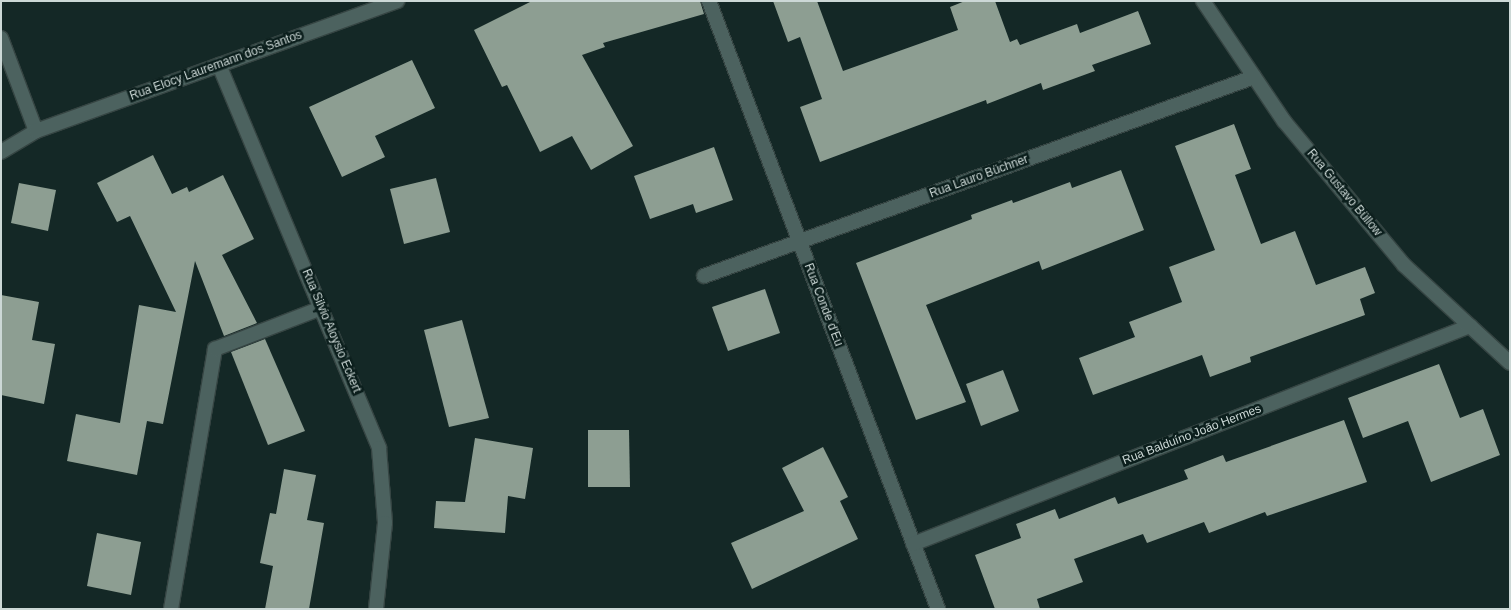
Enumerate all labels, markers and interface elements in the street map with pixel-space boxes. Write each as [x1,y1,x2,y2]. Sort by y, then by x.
street label: Rua Elocy Lauremann dos Santos [128,28,304,104]
street label: Rua Gustavo Büllow [1304,147,1384,239]
street label: Rua Lauro Büchner [928,152,1030,202]
street label: Rua Conde d'Eu [801,261,845,349]
street label: Rua Silvio Aloysio Eckert [298,267,364,395]
street label: Rua Balduíno João Hermes [1121,402,1263,468]

